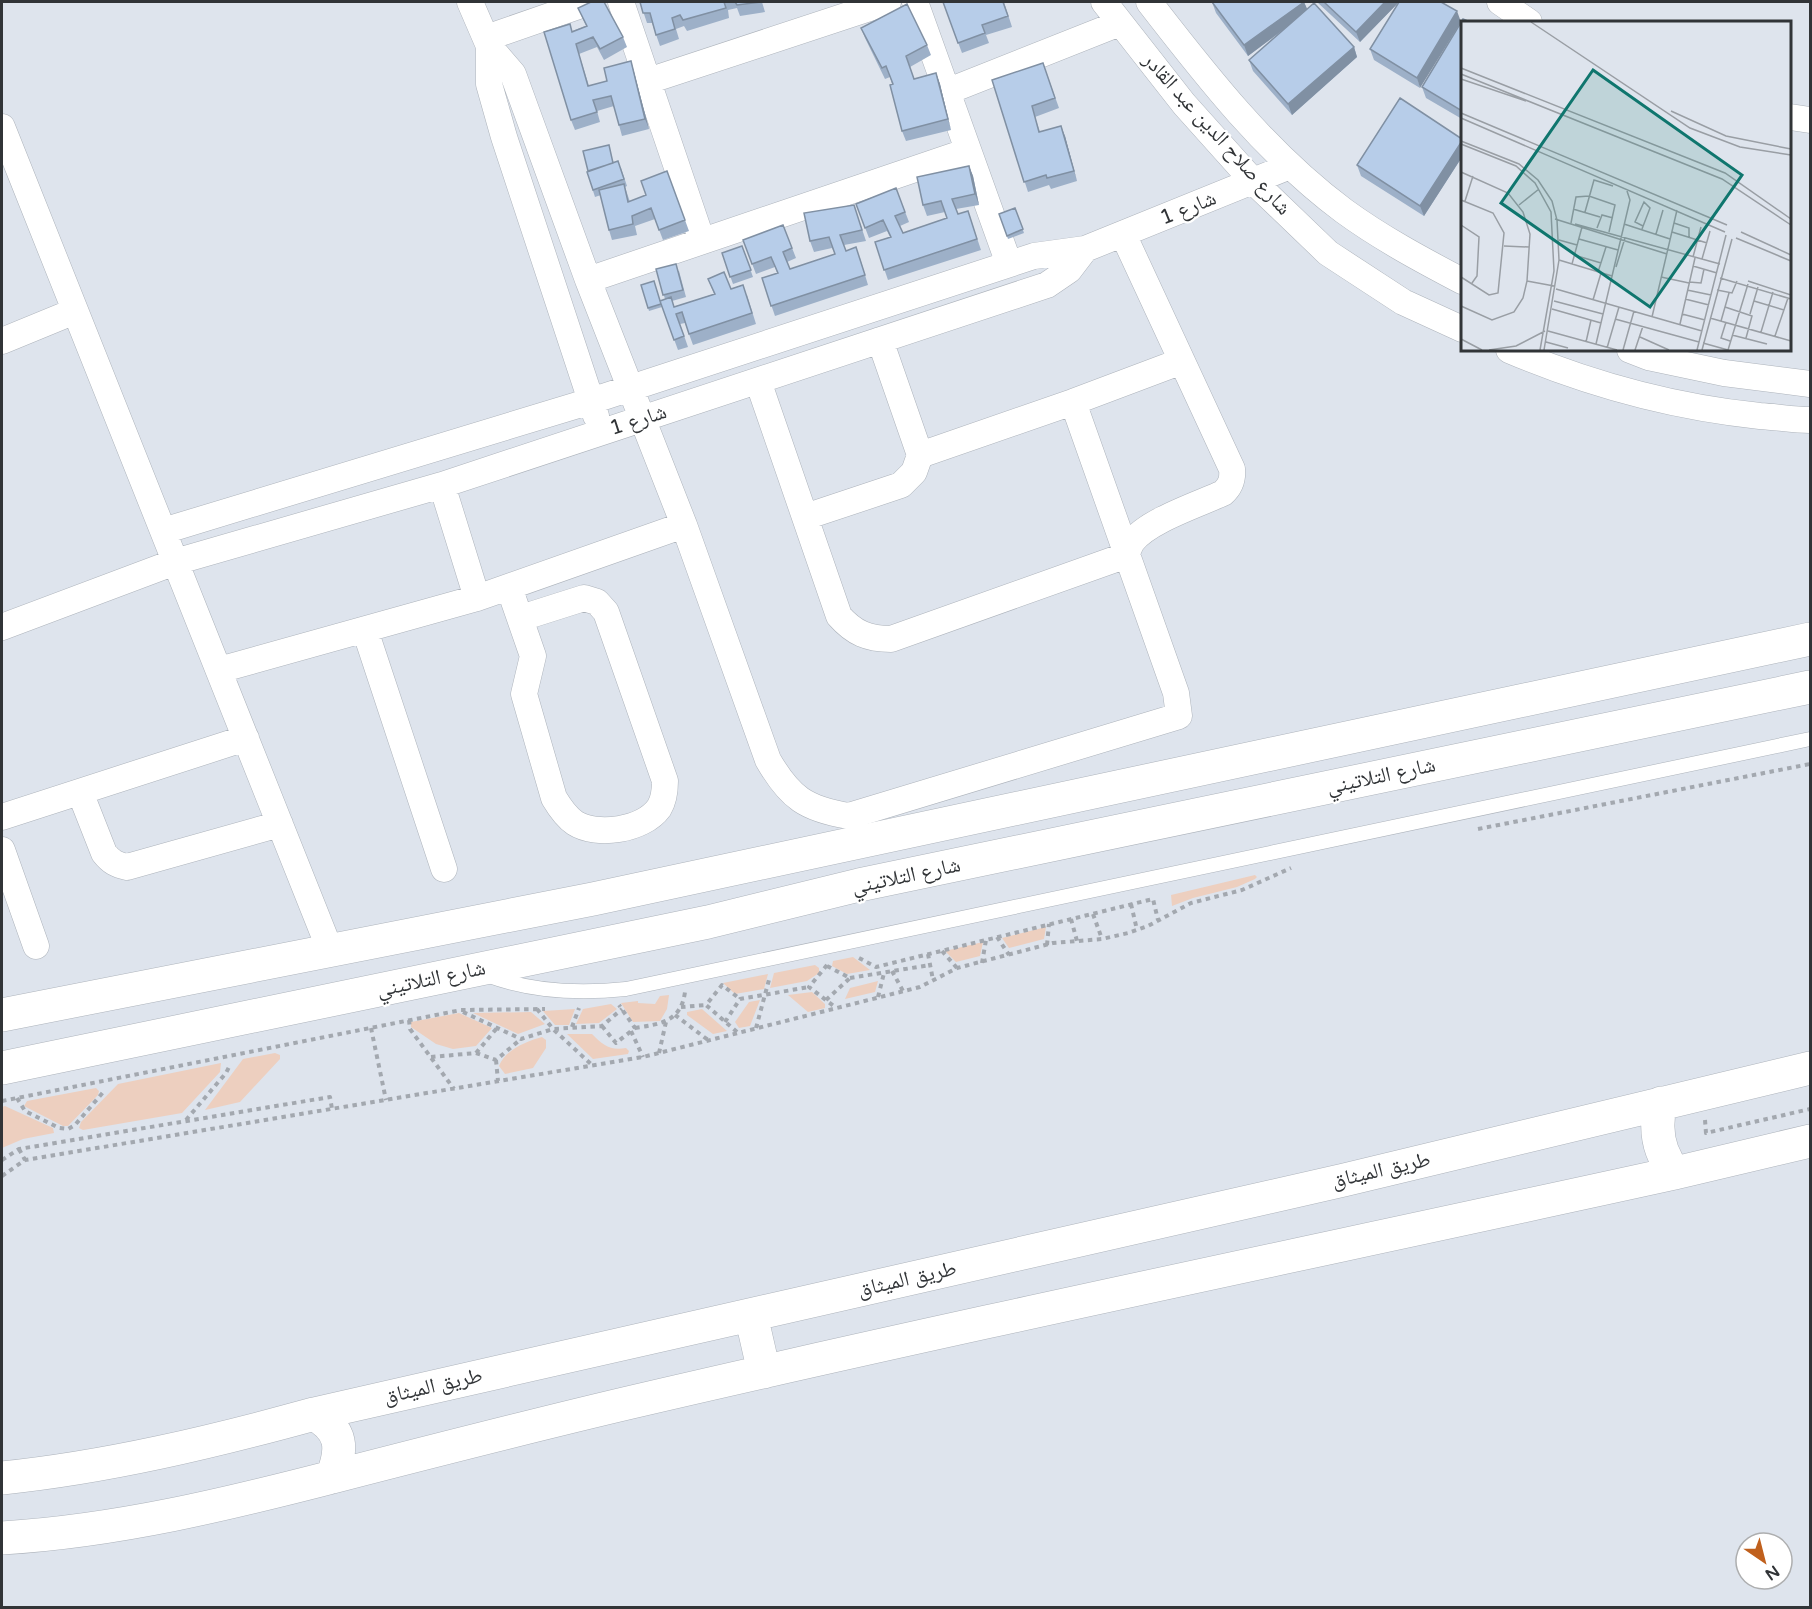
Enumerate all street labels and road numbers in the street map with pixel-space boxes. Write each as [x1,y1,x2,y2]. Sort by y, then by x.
street label: شارع صلاح الدين عبد القادر [1137,47,1296,220]
street label: شارع 1 [1156,185,1220,231]
street label: شارع 1 [606,399,670,441]
street label: شارع التلاتيني [1324,752,1438,803]
street label: شارع التلاتيني [849,852,963,903]
street label: شارع التلاتيني [374,955,488,1006]
street label: طريق الميثاق [1329,1147,1433,1193]
street label: طريق الميثاق [855,1256,959,1302]
street label: طريق الميثاق [381,1363,485,1409]

